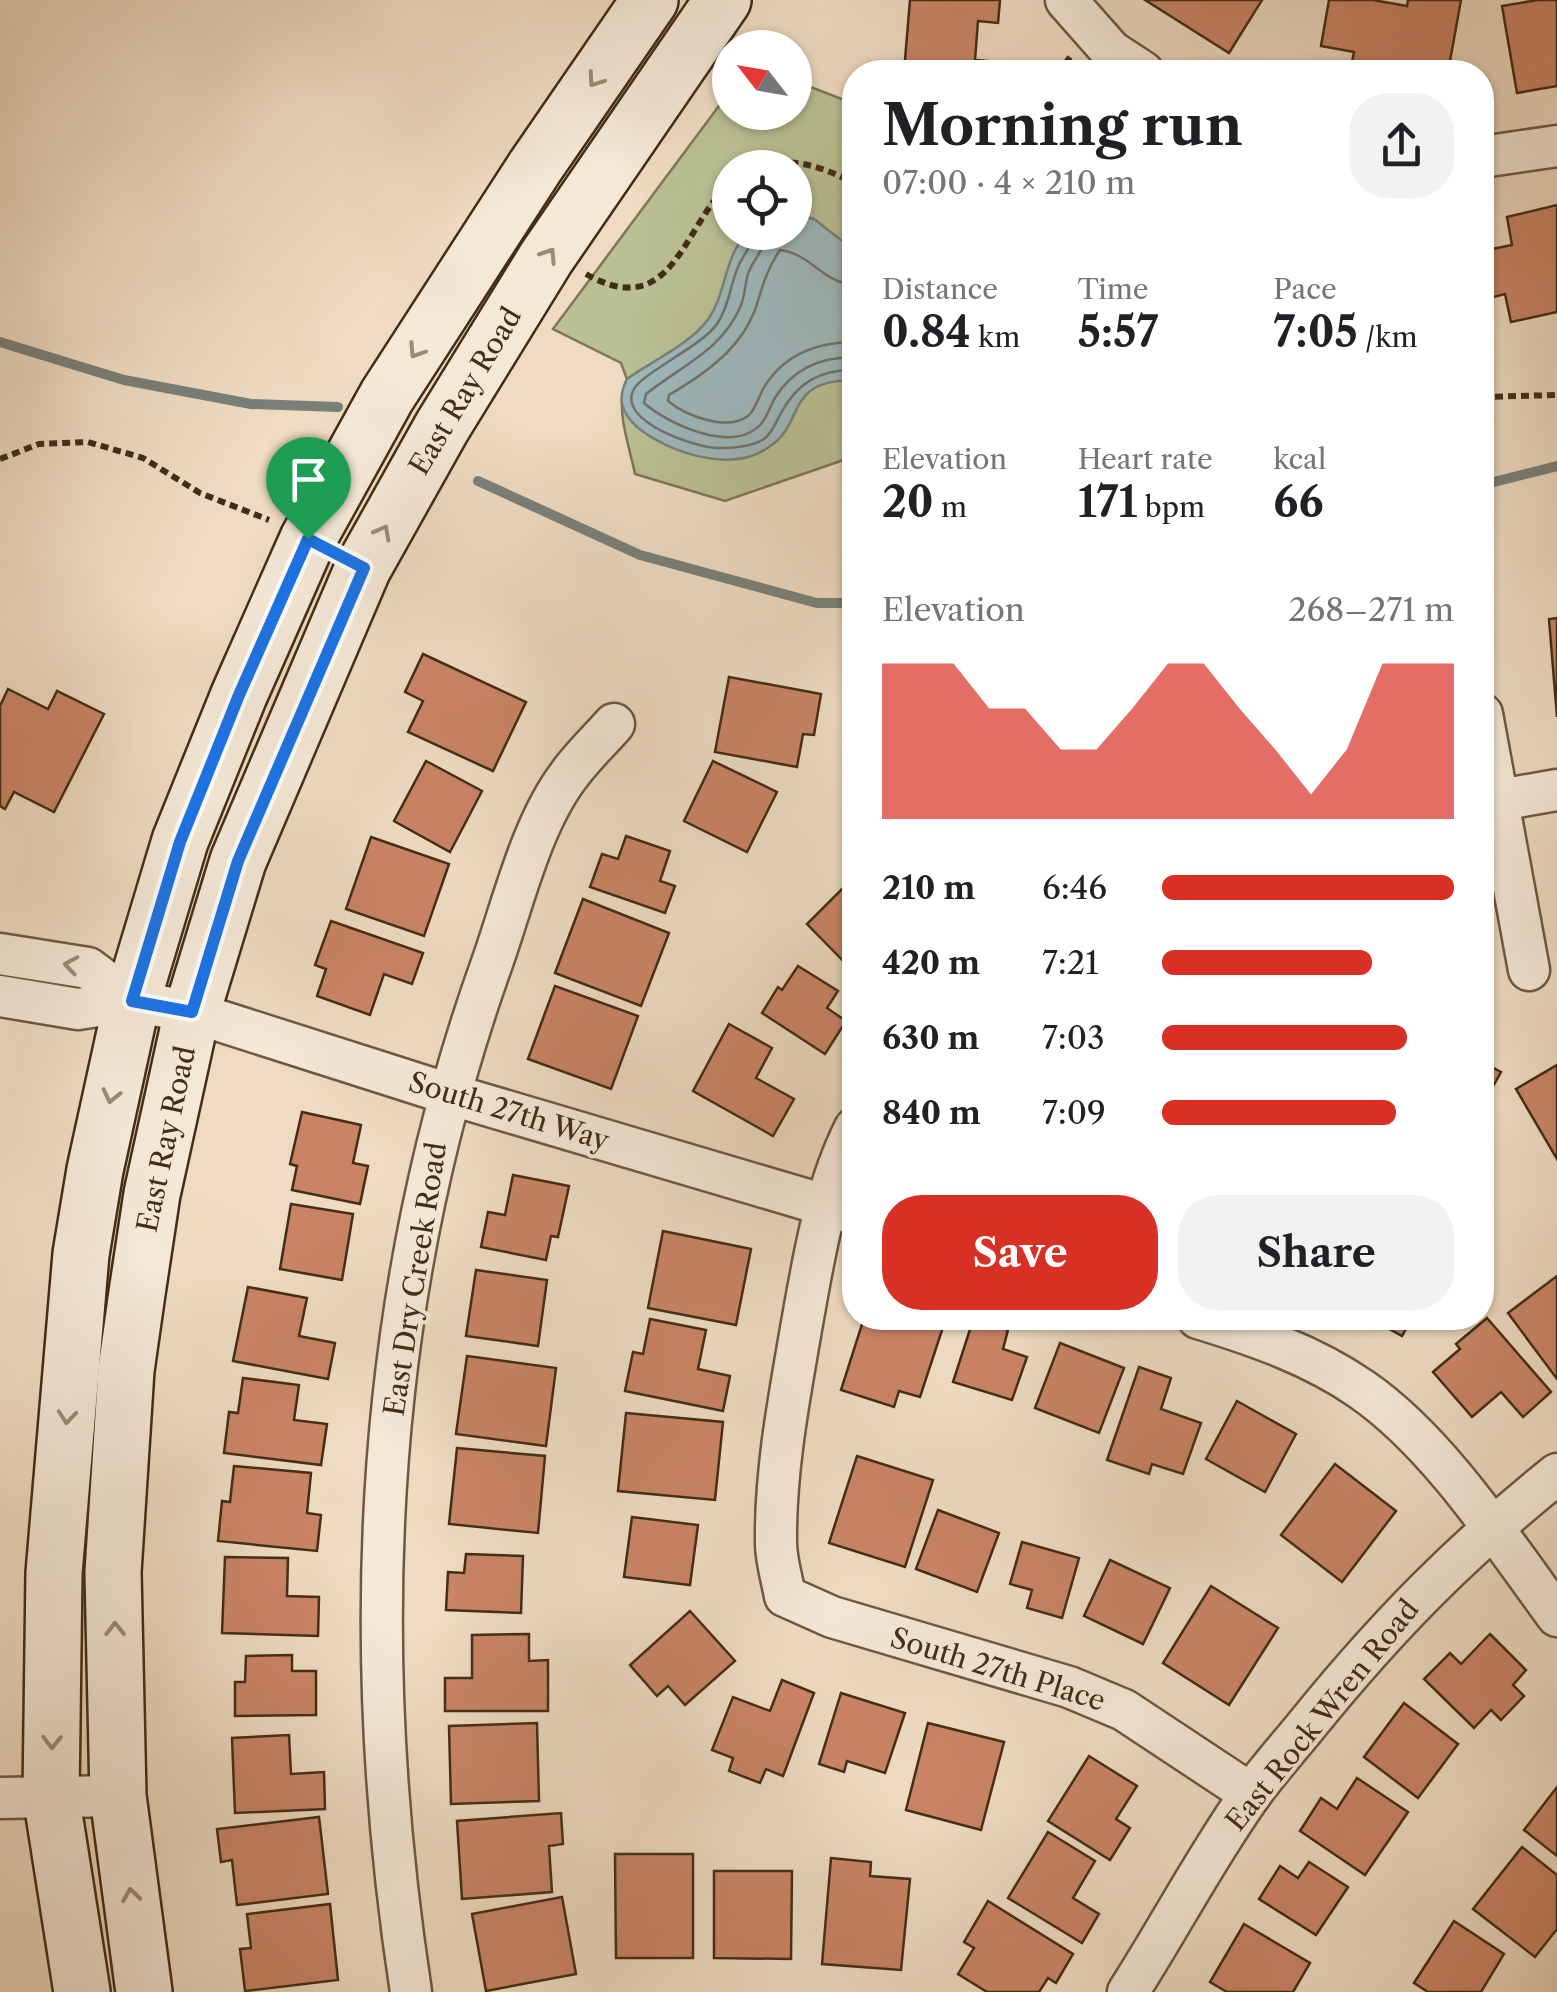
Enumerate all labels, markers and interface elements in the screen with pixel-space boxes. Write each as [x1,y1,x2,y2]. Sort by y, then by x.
north arrow [712,30,812,130]
map controls [712,30,812,250]
one-way arrow [589,69,607,88]
text: Morning run [882,92,1243,159]
button: share [1349,93,1454,198]
button: locate [712,150,812,250]
text: 07:00 · 4 × 210 m [882,163,1135,202]
one-way arrow [536,248,555,266]
text: Distance [882,272,998,306]
text: Time [1078,272,1148,306]
text: Pace [1273,272,1337,306]
street label: East Ray Road [402,301,528,481]
text: 0.84 [882,306,971,358]
text: 5:57 [1078,306,1158,358]
text: 7:05 [1273,306,1358,358]
text: km [971,320,1020,354]
text: /km [1358,320,1417,354]
one-way arrow [410,341,429,359]
pin [266,437,351,540]
text: Elevation [882,442,1007,476]
text: Heart rate [1078,442,1213,476]
text: kcal [1273,442,1326,476]
icon: arrive [281,452,336,507]
text: 20 [882,476,934,528]
text: 171 [1078,476,1137,528]
text: 66 [1273,476,1324,528]
text: m [934,490,967,524]
text: bpm [1137,490,1205,524]
one-way arrow [371,524,390,542]
text: Elevation [882,590,1025,629]
text: 268–271 m [1288,590,1454,629]
text: 210 m [882,868,975,907]
text: 6:46 [1042,868,1107,907]
text: 420 m [882,943,980,982]
text: 7:21 [1042,943,1099,982]
one-way arrow [63,956,80,977]
text: 630 m [882,1018,980,1057]
text: 7:03 [1042,1018,1105,1057]
street label: East Ray Road [130,1043,202,1235]
street label: South 27th Way [405,1064,614,1158]
one-way arrow [102,1087,123,1104]
text: 840 m [882,1093,981,1132]
text: 7:09 [1042,1093,1106,1132]
street label: East Dry Creek Road [377,1140,453,1418]
button: Save [882,1195,1158,1310]
button: Share [1178,1195,1454,1310]
one-way arrow [56,1410,78,1426]
street label: East Rock Wren Road [1218,1593,1426,1837]
one-way arrow [104,1620,125,1636]
street label: South 27th Place [886,1620,1110,1718]
one-way arrow [41,1734,63,1750]
one-way arrow [122,1887,143,1904]

